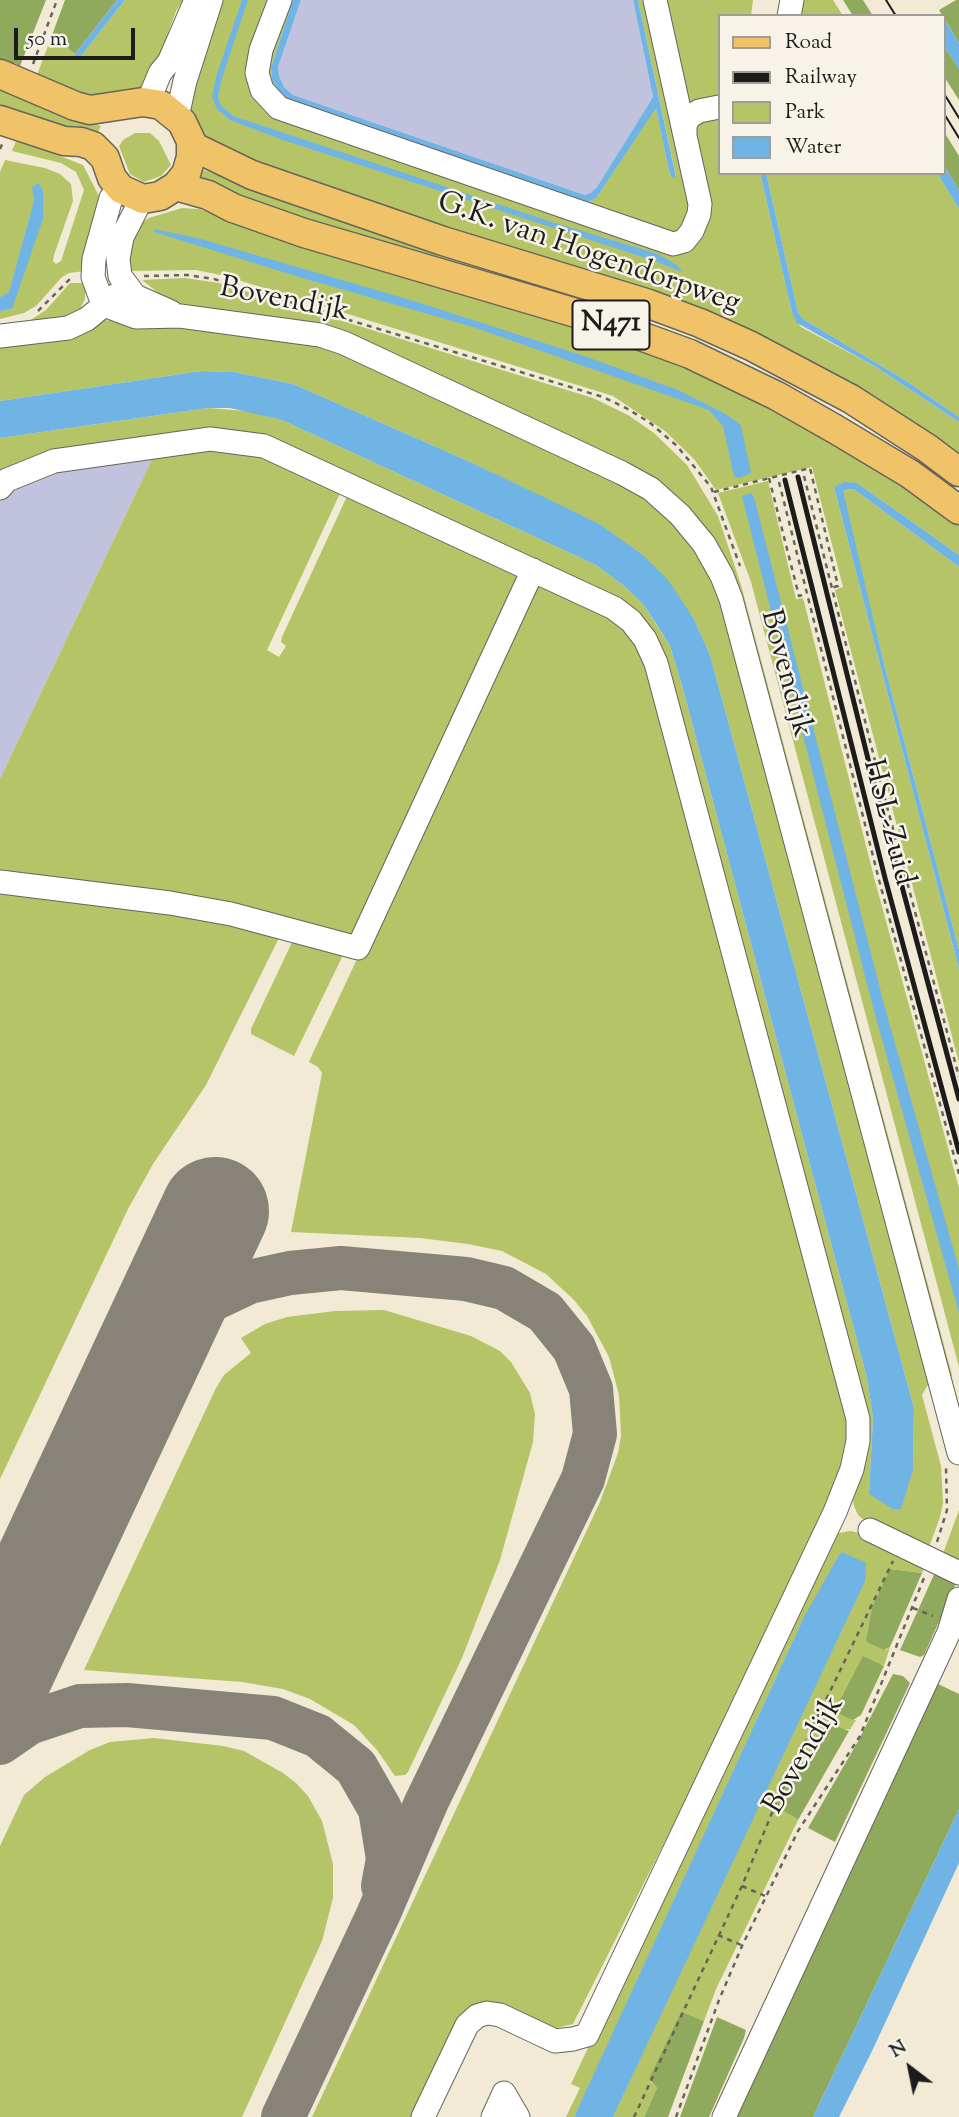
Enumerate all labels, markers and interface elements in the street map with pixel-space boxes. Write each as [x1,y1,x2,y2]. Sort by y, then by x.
scale bar [18,14,138,58]
legend [718,14,945,175]
text: 50 m [27,25,67,55]
text: Road [785,28,832,58]
text: Railway [785,63,857,93]
text: Park [785,98,825,128]
text: Water [785,133,841,163]
street label: G.K. van Hogendorpweg [432,186,744,324]
street label: Bovendijk [216,272,352,332]
road number: N471 [572,300,650,350]
street label: Bovendijk [750,606,818,742]
street label: HSL-Zuid [852,756,920,890]
street label: Bovendijk [758,1690,854,1822]
north arrow [875,2033,945,2103]
text: N [885,2034,912,2065]

